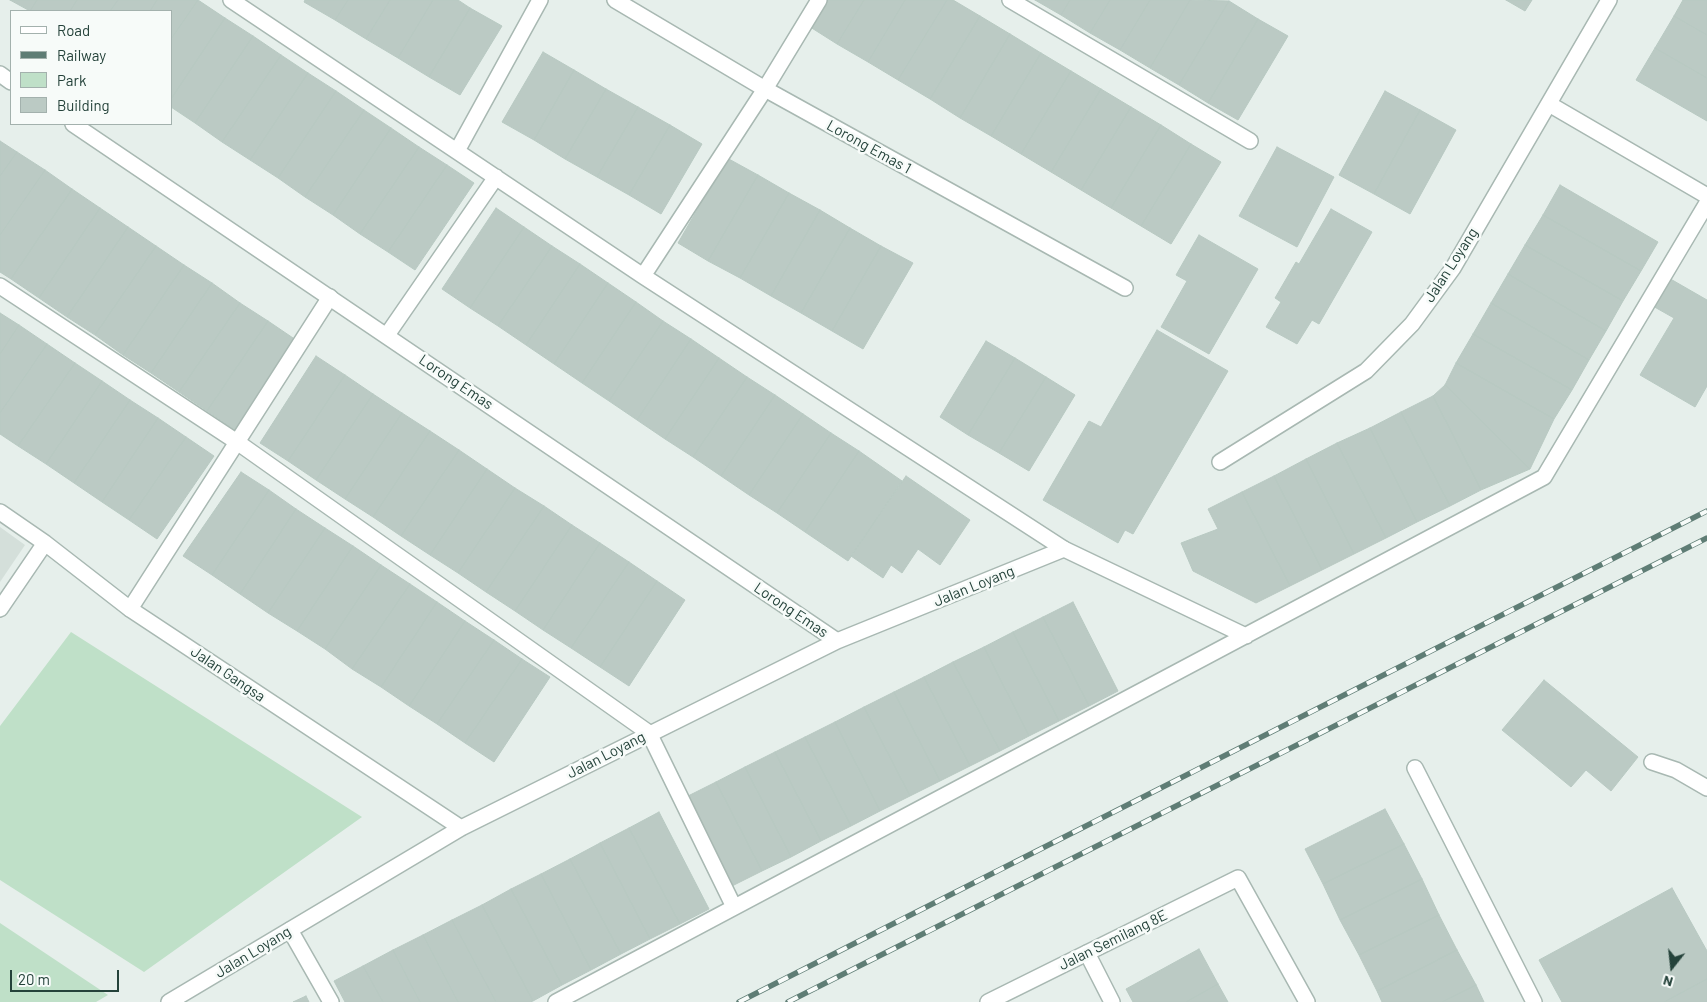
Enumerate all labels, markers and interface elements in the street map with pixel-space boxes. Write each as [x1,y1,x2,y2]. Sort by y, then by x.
legend [10,10,172,125]
text: Road [57,21,90,39]
text: Railway [57,46,106,64]
text: Park [57,71,86,89]
text: Building [57,96,110,114]
street label: Lorong Emas 1 [824,116,914,178]
street label: Jalan Loyang [1420,224,1482,306]
street label: Lorong Emas [415,351,497,413]
street label: Jalan Loyang [931,562,1017,610]
street label: Lorong Emas [750,579,832,641]
street label: Jalan Gangsa [187,642,269,706]
street label: Jalan Loyang [564,728,648,782]
street label: Jalan Semilang 8E [1056,906,1170,974]
street label: Jalan Loyang [212,922,294,982]
north arrow [1647,942,1697,992]
scale bar [12,960,121,992]
text: 20 m [18,970,50,988]
text: N [1661,972,1675,991]

